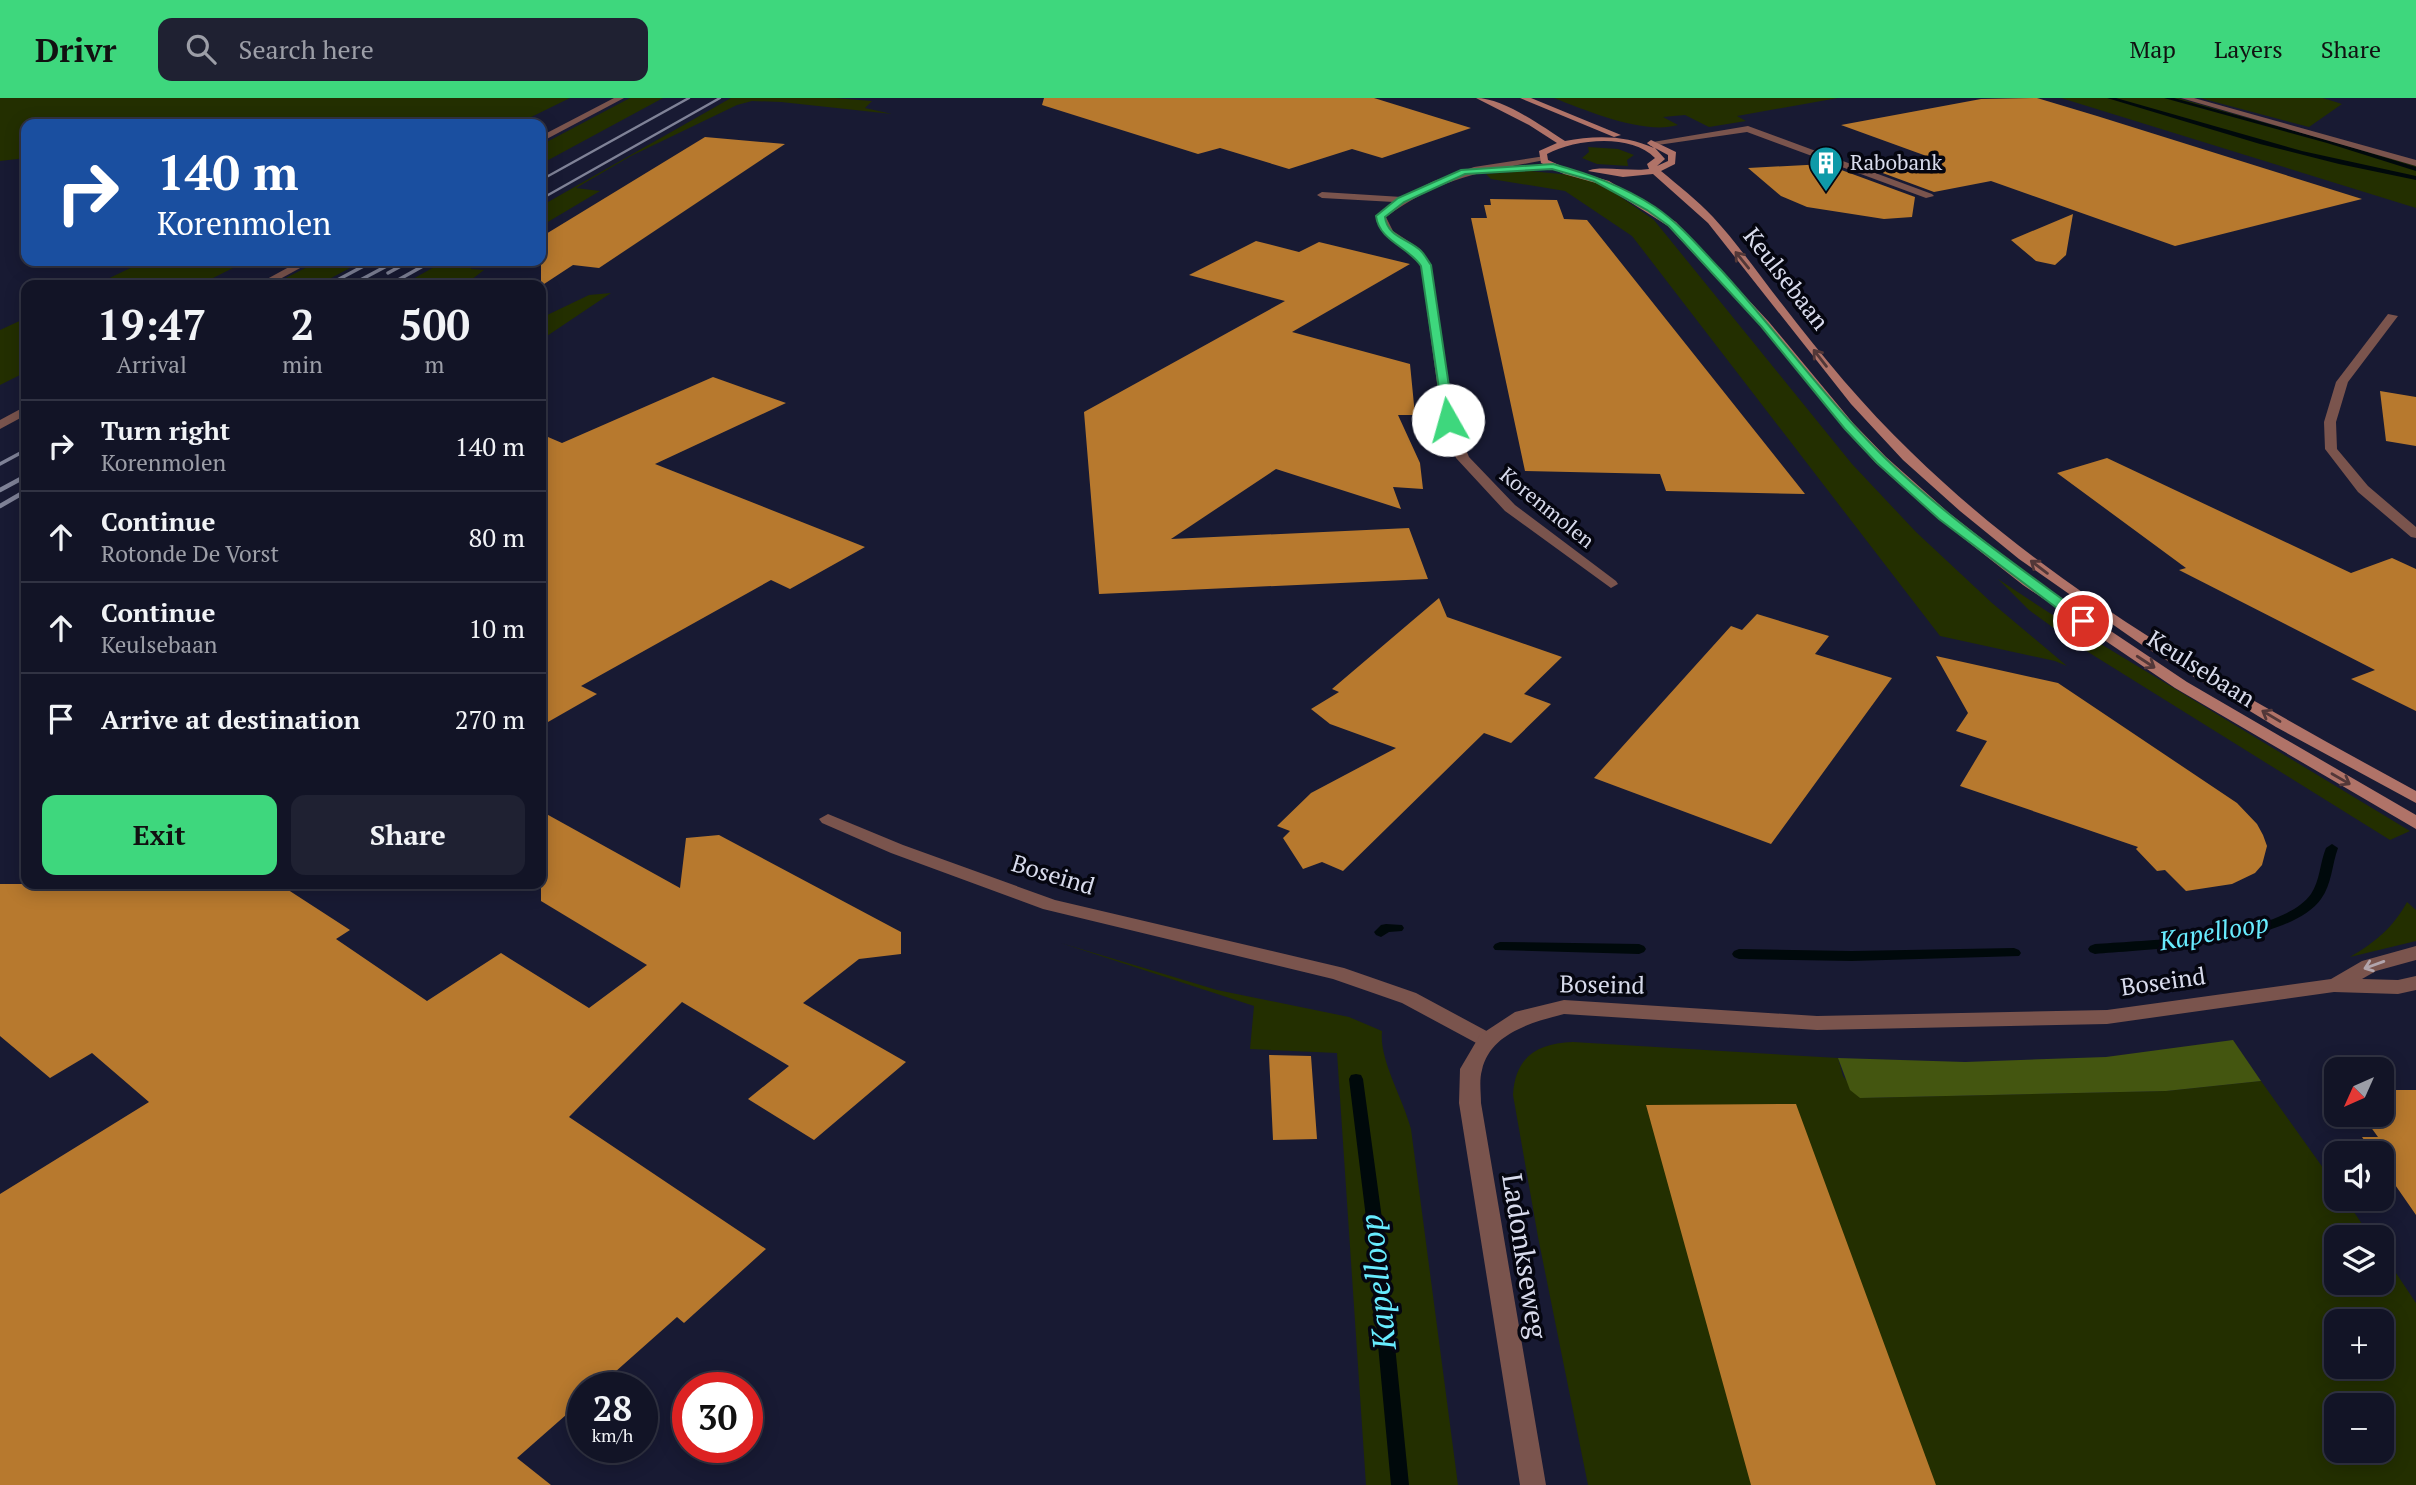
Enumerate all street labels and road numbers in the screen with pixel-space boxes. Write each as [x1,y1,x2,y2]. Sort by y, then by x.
street label: Keulsebaan [1737,221,1837,336]
street label: Korenmolen [1494,460,1601,554]
street label: Keulsebaan [2142,622,2262,714]
street label: Boseind [1008,846,1099,902]
street label: Boseind [2118,959,2207,1003]
street label: Boseind [1559,967,1645,1001]
street label: Ladonkseweg [1494,1171,1557,1342]

